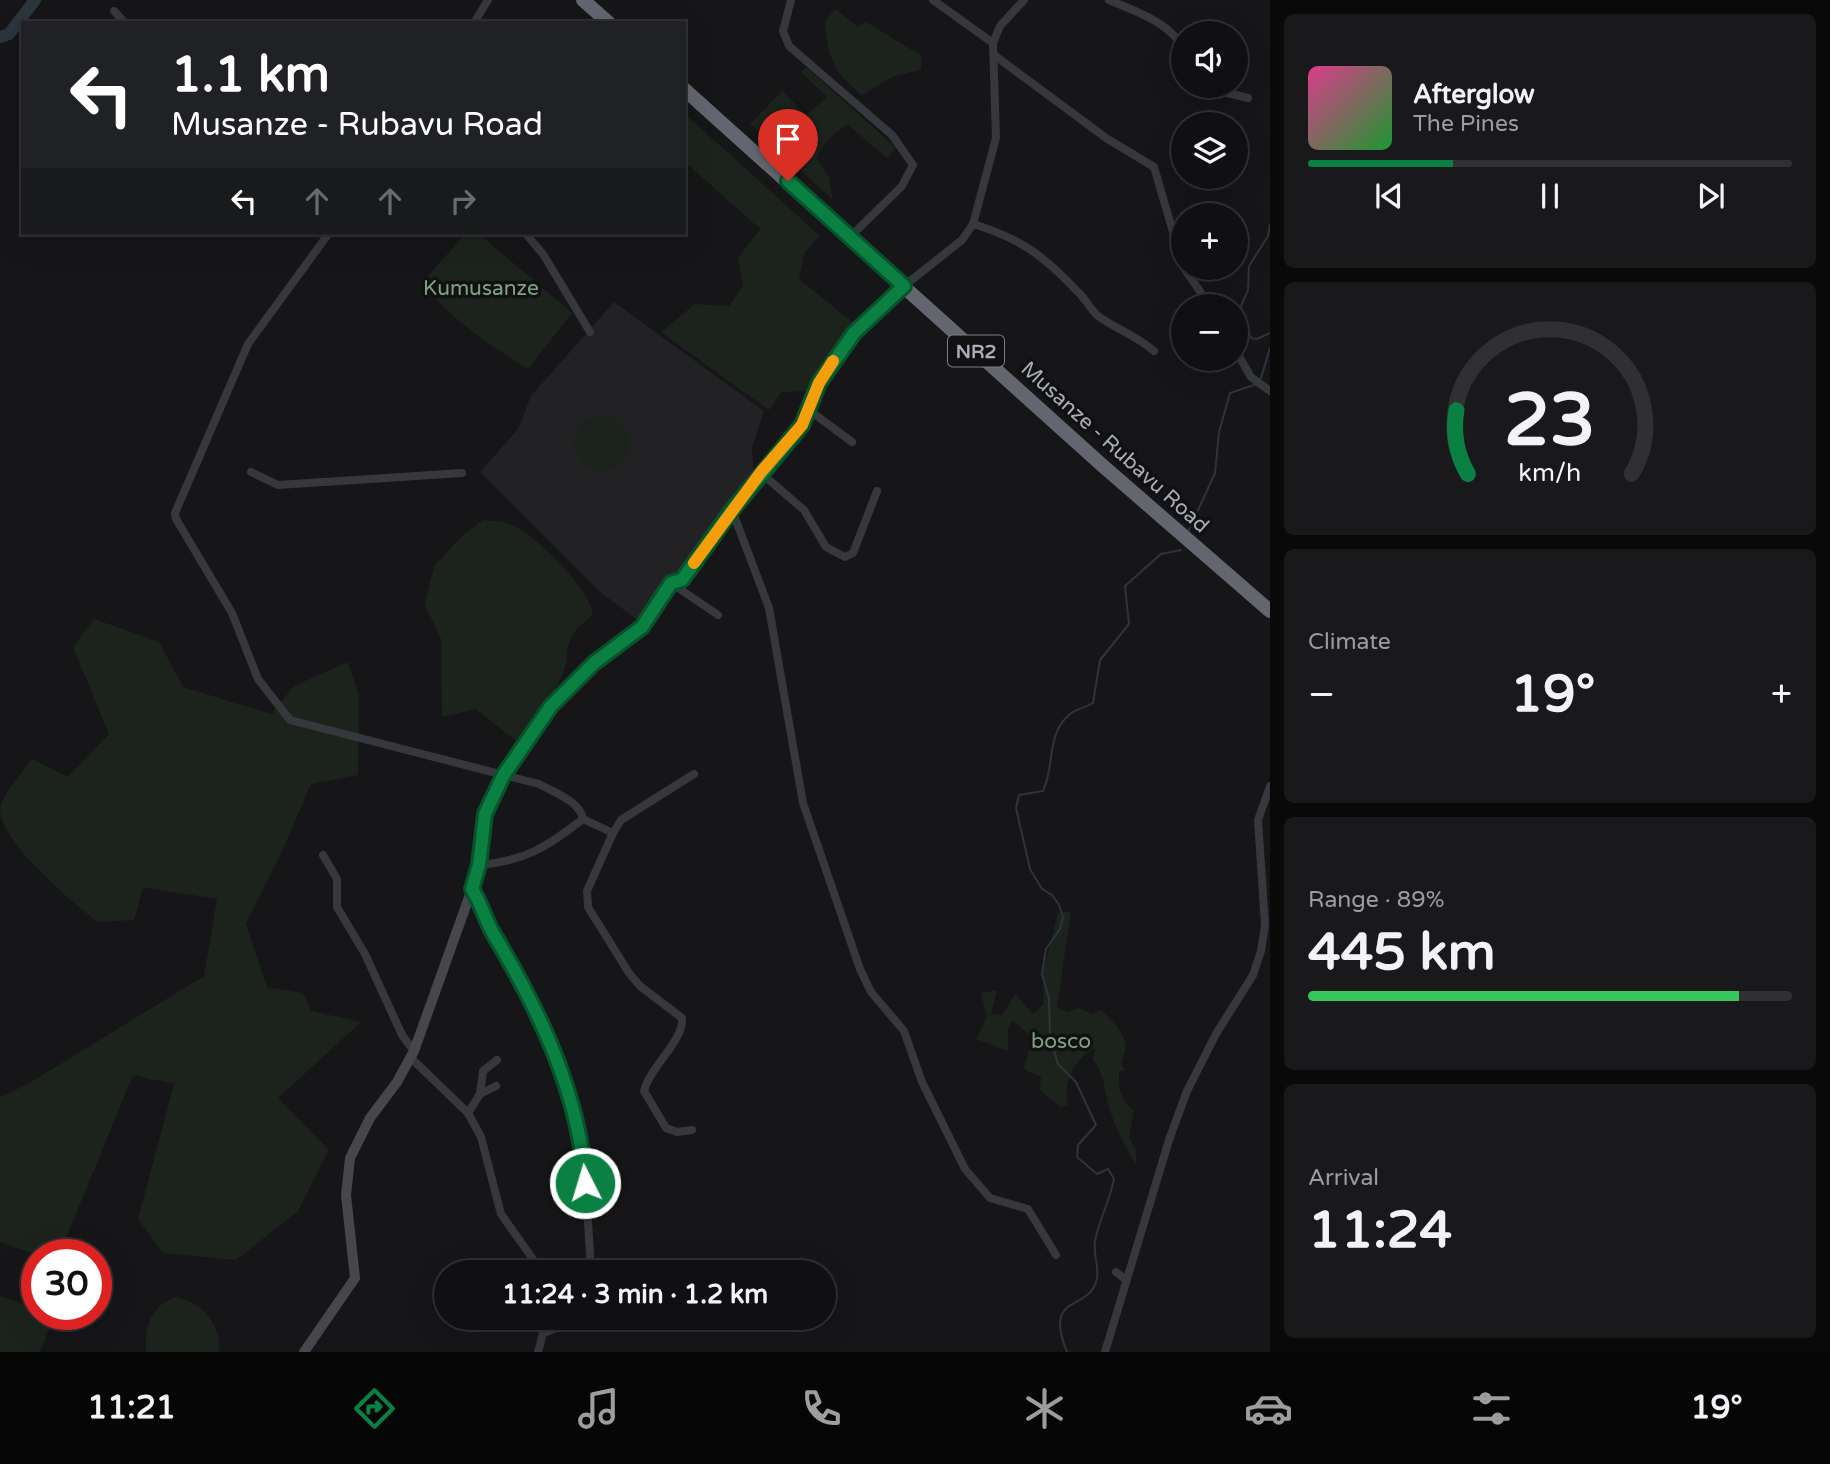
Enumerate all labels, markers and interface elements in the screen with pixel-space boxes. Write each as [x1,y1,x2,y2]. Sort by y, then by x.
map controls [1171,21,1248,371]
button: sound [1171,21,1248,98]
text: 1.1 km [171,46,330,105]
icon: left [56,49,147,140]
text: Afterglow [1413,79,1535,110]
text: Musanze - Rubavu Road [171,106,543,144]
pin [758,109,818,181]
text: The Pines [1413,110,1519,138]
button: layers [1171,112,1248,189]
icon: arrive [769,120,807,158]
icon: previous [1370,177,1408,215]
icon: pause [1531,177,1569,215]
icon: next [1692,177,1730,215]
icon: left [225,182,263,220]
icon: ahead [298,182,336,220]
icon: ahead [371,182,409,220]
icon: right [444,182,482,220]
button: + [1171,203,1248,280]
park label: Kumusanze [423,276,539,301]
button: − [1171,294,1248,371]
road number: NR2 [948,336,1004,366]
street label: Musanze - Rubavu Road [1016,356,1214,538]
text: 23 [1504,378,1596,466]
text: km/h [1519,458,1581,488]
text: Climate [1308,628,1391,656]
text: 19° [1510,663,1595,726]
text: − [1308,672,1335,718]
text: + [1771,672,1792,718]
text: Range · 89% [1308,886,1444,914]
text: 445 km [1308,921,1496,984]
park label: bosco [1031,1029,1091,1054]
position arrow [548,1146,622,1220]
text: Arrival [1308,1164,1379,1192]
text: 11:24 [1308,1199,1452,1262]
speed limit sign: 30 [21,1239,112,1330]
text: 11:24 · 3 min · 1.2 km [502,1279,768,1310]
icon: directions [350,1384,399,1433]
icon: music [574,1384,623,1433]
icon: phone [797,1384,846,1433]
icon: climate [1020,1384,1069,1433]
icon: car [1244,1384,1293,1433]
icon: filters [1467,1384,1516,1433]
text: 11:21 [87,1389,176,1427]
text: 19° [1690,1389,1743,1427]

